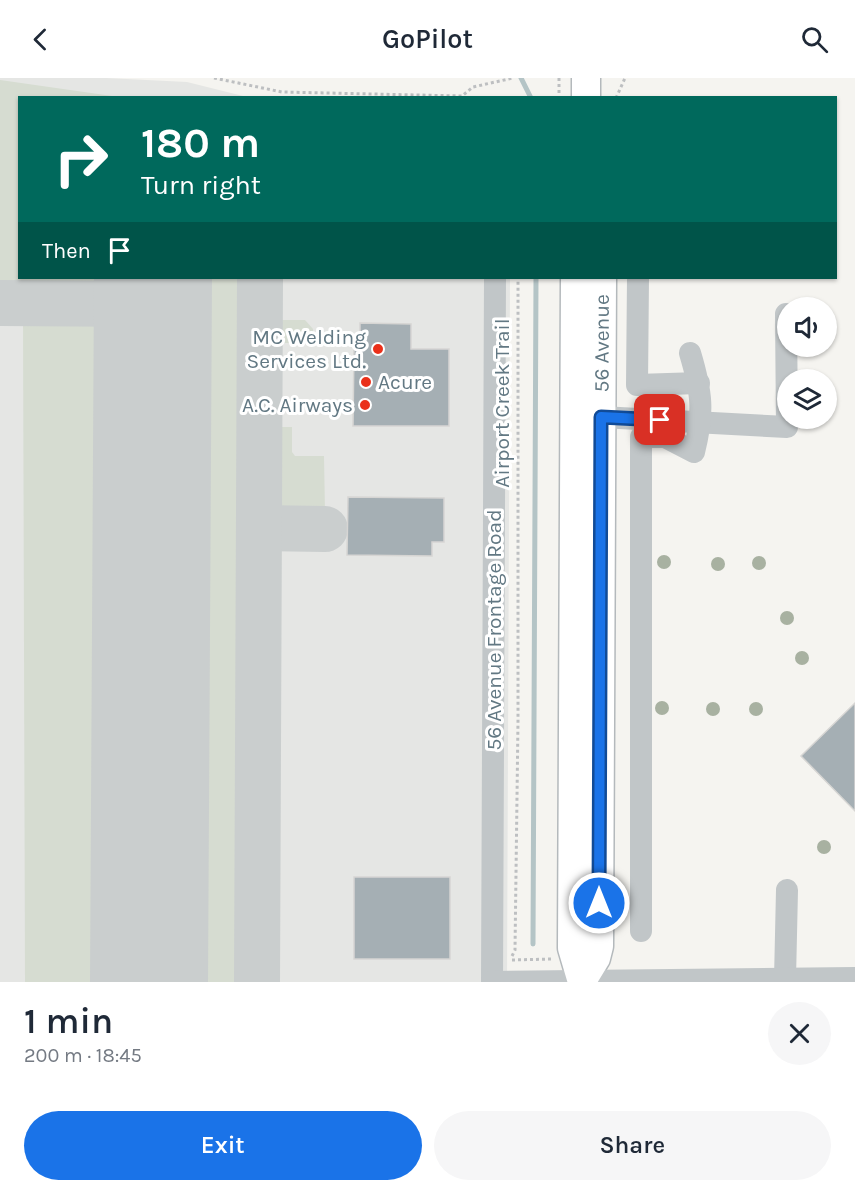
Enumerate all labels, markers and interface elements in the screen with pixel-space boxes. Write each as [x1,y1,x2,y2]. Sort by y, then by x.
icon: back [24,23,57,56]
text: GoPilot [382,23,473,55]
icon: search [798,23,831,56]
text: 180 m [141,118,260,168]
icon: right [42,120,120,198]
text: Turn right [141,169,261,201]
icon: arrive [103,234,136,267]
text: Then [42,238,91,264]
street label: 56 Avenue [589,294,614,392]
map controls [777,297,837,429]
button: sound [777,297,837,357]
street label: Airport Creek Trail [490,318,514,488]
place label: MC Welding Services Ltd. [247,325,366,373]
marker: MC Welding Services Ltd. [371,342,385,356]
button: layers [777,369,837,429]
place label: Acure [378,370,432,394]
marker: Acure [359,375,373,389]
place label: A.C. Airways [242,393,353,417]
pin [634,394,685,445]
marker: A.C. Airways [358,398,372,412]
icon: arrive [643,403,676,436]
street label: 56 Avenue Frontage Road [482,509,506,751]
position arrow [567,871,631,935]
text: 1 min [24,1000,113,1042]
button: close [768,1002,831,1065]
text: 200 m · 18:45 [24,1044,142,1067]
button: Exit [24,1111,422,1180]
button: Share [434,1111,831,1180]

